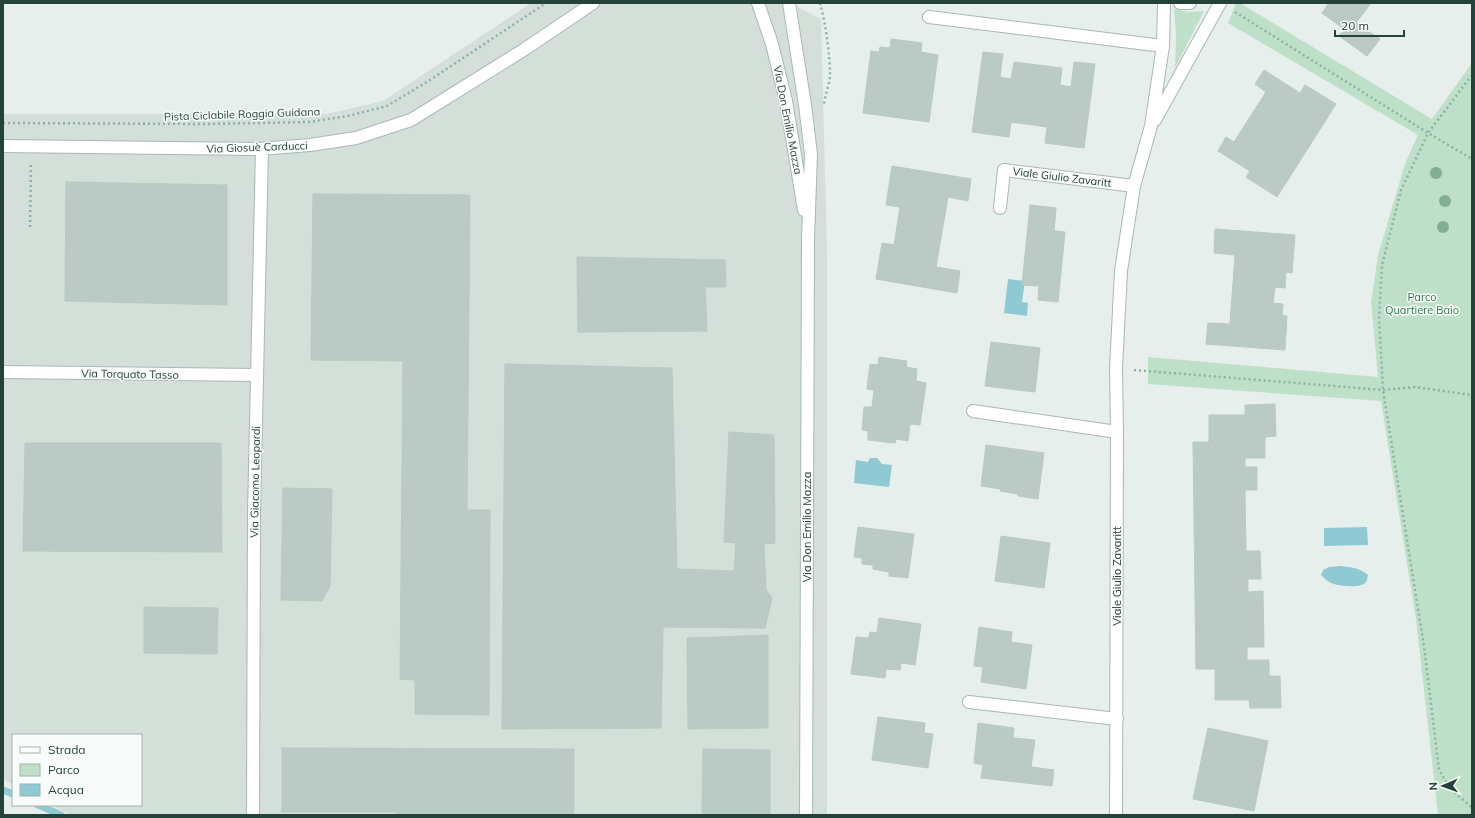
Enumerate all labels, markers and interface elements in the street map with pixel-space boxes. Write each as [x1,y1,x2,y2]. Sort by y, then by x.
scale bar [1335,12,1404,38]
text: 20 m [1341,18,1369,33]
street label: Via Don Emilio Mazza [771,64,805,176]
street label: Pista Ciclabile Roggia Guidana [164,104,320,124]
street label: Via Giosuè Carducci [206,138,308,156]
street label: Viale Giulio Zavaritt [1012,164,1112,190]
park label: Parco Quartiere Baio [1385,290,1459,317]
street label: Via Torquato Tasso [81,366,179,382]
street label: Via Giacomo Leopardi [247,426,263,538]
street label: Via Don Emilio Mazza [800,472,814,582]
street label: Viale Giulio Zavaritt [1110,526,1124,626]
legend [12,734,142,806]
text: Strada [48,742,86,757]
text: Parco [48,762,80,777]
north arrow [1423,766,1463,806]
text: Acqua [48,782,84,797]
text: N [1426,782,1440,791]

